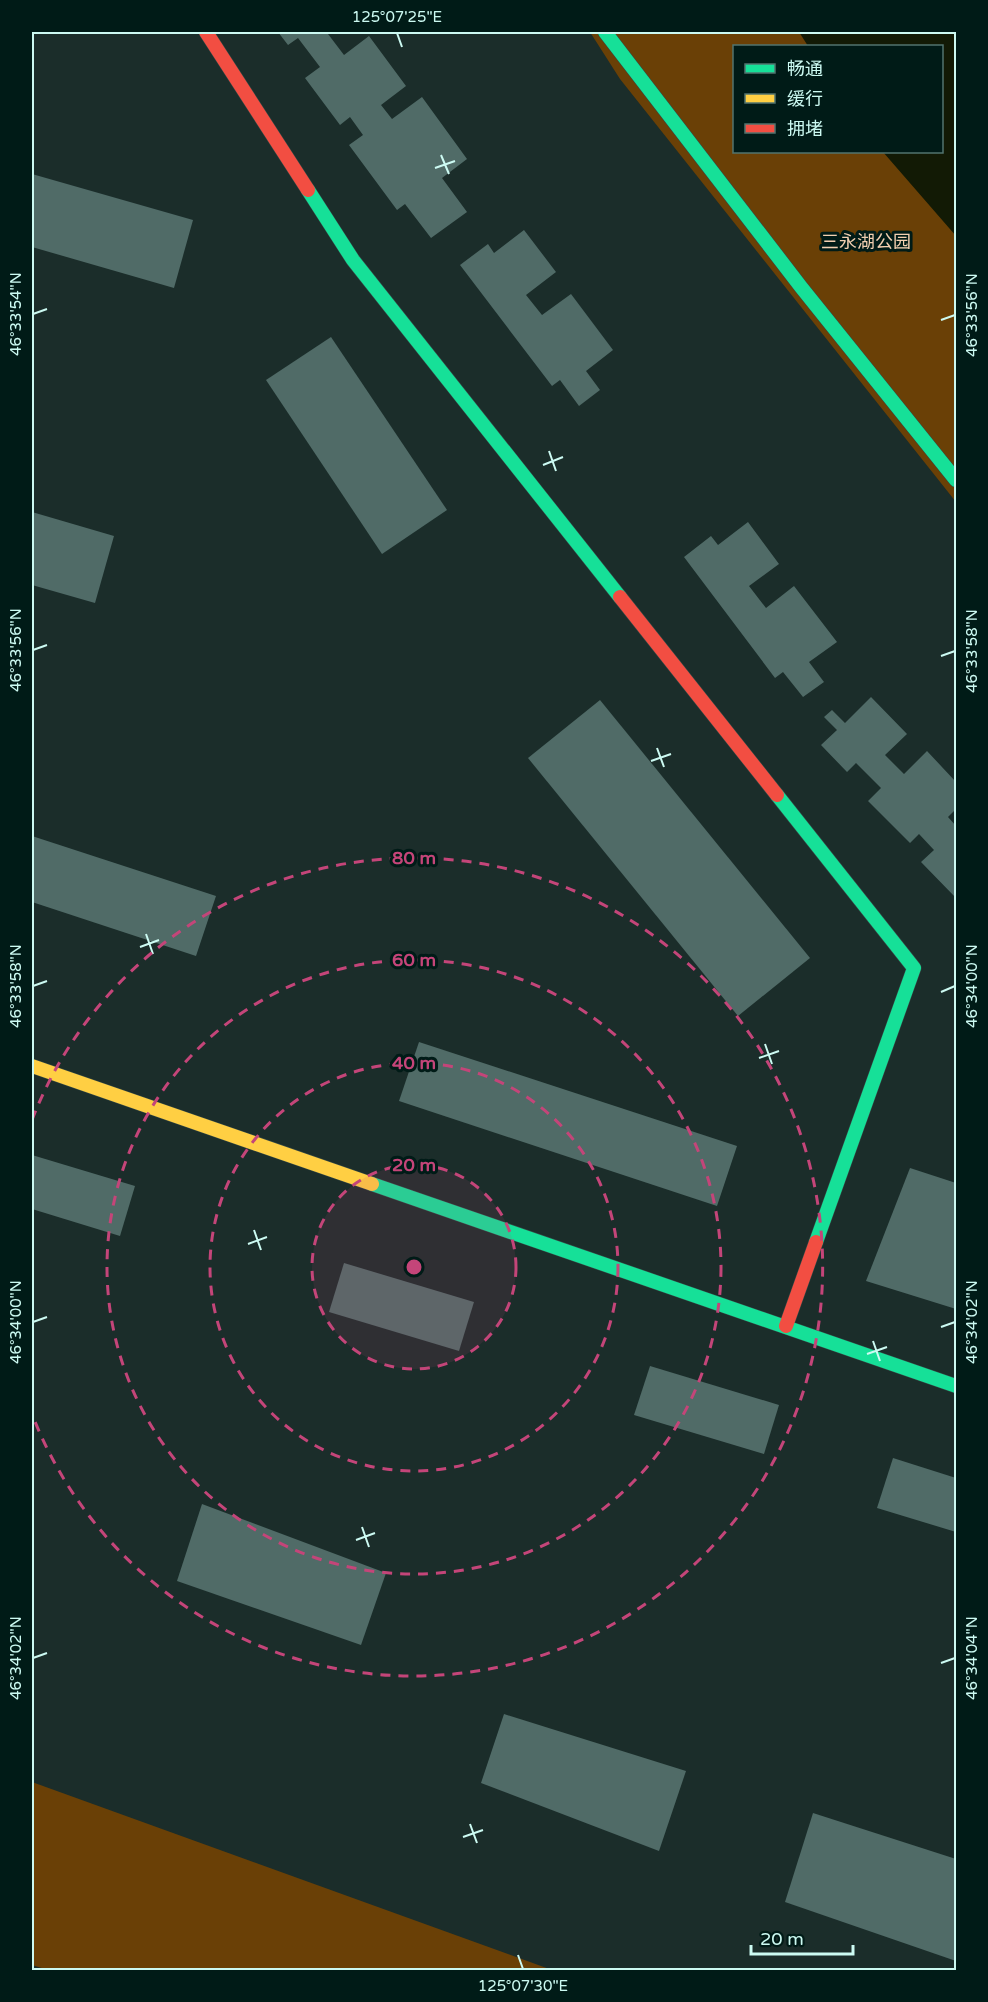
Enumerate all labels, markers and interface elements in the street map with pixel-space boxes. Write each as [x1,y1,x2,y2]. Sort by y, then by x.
text: 125°07'25"E [352,8,442,26]
legend [733,45,943,153]
text: 畅通 [787,58,823,80]
text: 缓行 [787,88,823,110]
text: 拥堵 [787,118,823,140]
park label: 三永湖公园 [821,231,911,253]
text: 46°33'54"N [7,272,25,356]
text: 46°33'56"N [963,273,981,357]
text: 46°33'56"N [7,608,25,692]
text: 46°33'58"N [963,609,981,693]
text: 80 m [392,847,436,869]
text: 46°33'58"N [7,944,25,1028]
text: 46°34'00"N [963,944,981,1028]
text: 60 m [392,949,436,971]
text: 40 m [392,1052,436,1074]
text: 20 m [392,1154,436,1176]
centre of rings [404,1257,424,1277]
text: 46°34'00"N [7,1280,25,1364]
text: 46°34'02"N [963,1280,981,1364]
text: 46°34'02"N [7,1616,25,1700]
text: 46°34'04"N [963,1616,981,1700]
scale bar [751,1918,853,1956]
text: 20 m [760,1928,804,1950]
text: 125°07'30"E [478,1977,568,1995]

